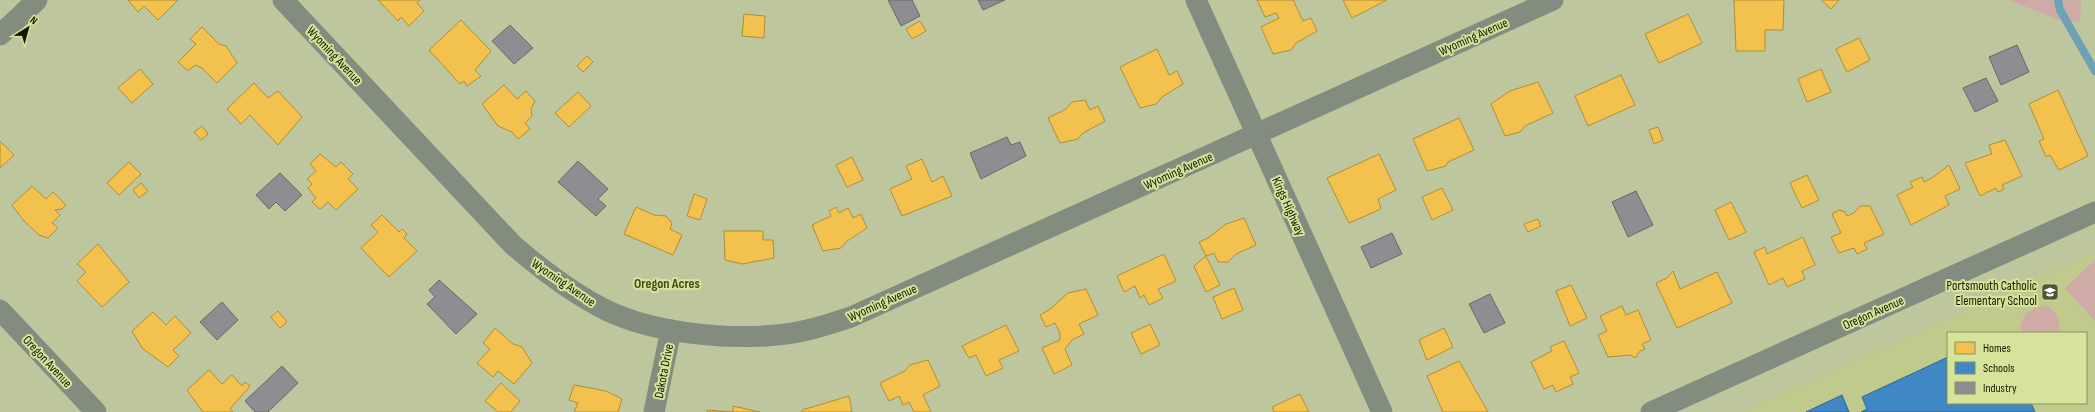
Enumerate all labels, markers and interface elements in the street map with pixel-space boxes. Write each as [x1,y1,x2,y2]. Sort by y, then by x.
north arrow [8,8,48,48]
text: N [27,13,40,27]
street label: Wyoming Avenue [1436,15,1510,59]
street label: Wyoming Avenue [303,23,365,88]
street label: Wyoming Avenue [1141,149,1215,193]
street label: Kings Highway [1268,175,1308,238]
street label: Wyoming Avenue [528,255,599,310]
district label: Oregon Acres [634,275,700,292]
place label: Portsmouth Catholic Elementary School [1947,278,2037,309]
street label: Wyoming Avenue [845,281,919,325]
school or university icon: Portsmouth Catholic Elementary School [2040,282,2060,302]
street label: Oregon Avenue [1840,292,1906,333]
street label: Oregon Avenue [19,332,75,391]
legend [1947,332,2087,404]
text: Homes [1983,341,2011,356]
street label: Dakota Drive [651,343,677,400]
text: Schools [1983,361,2015,376]
text: Industry [1983,381,2017,396]

